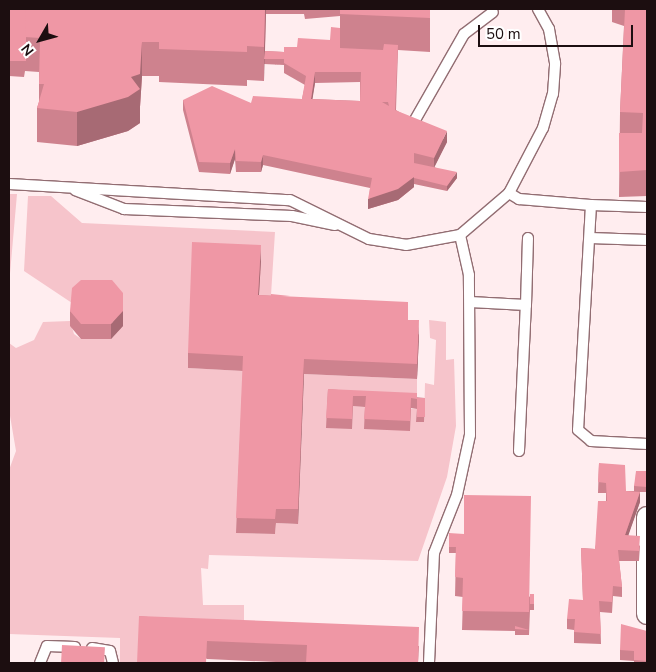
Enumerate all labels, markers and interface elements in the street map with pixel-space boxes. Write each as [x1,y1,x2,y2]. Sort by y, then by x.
north arrow [15,15,65,65]
scale bar [481,15,636,47]
text: 50 m [486,24,521,44]
text: N [17,40,39,60]

